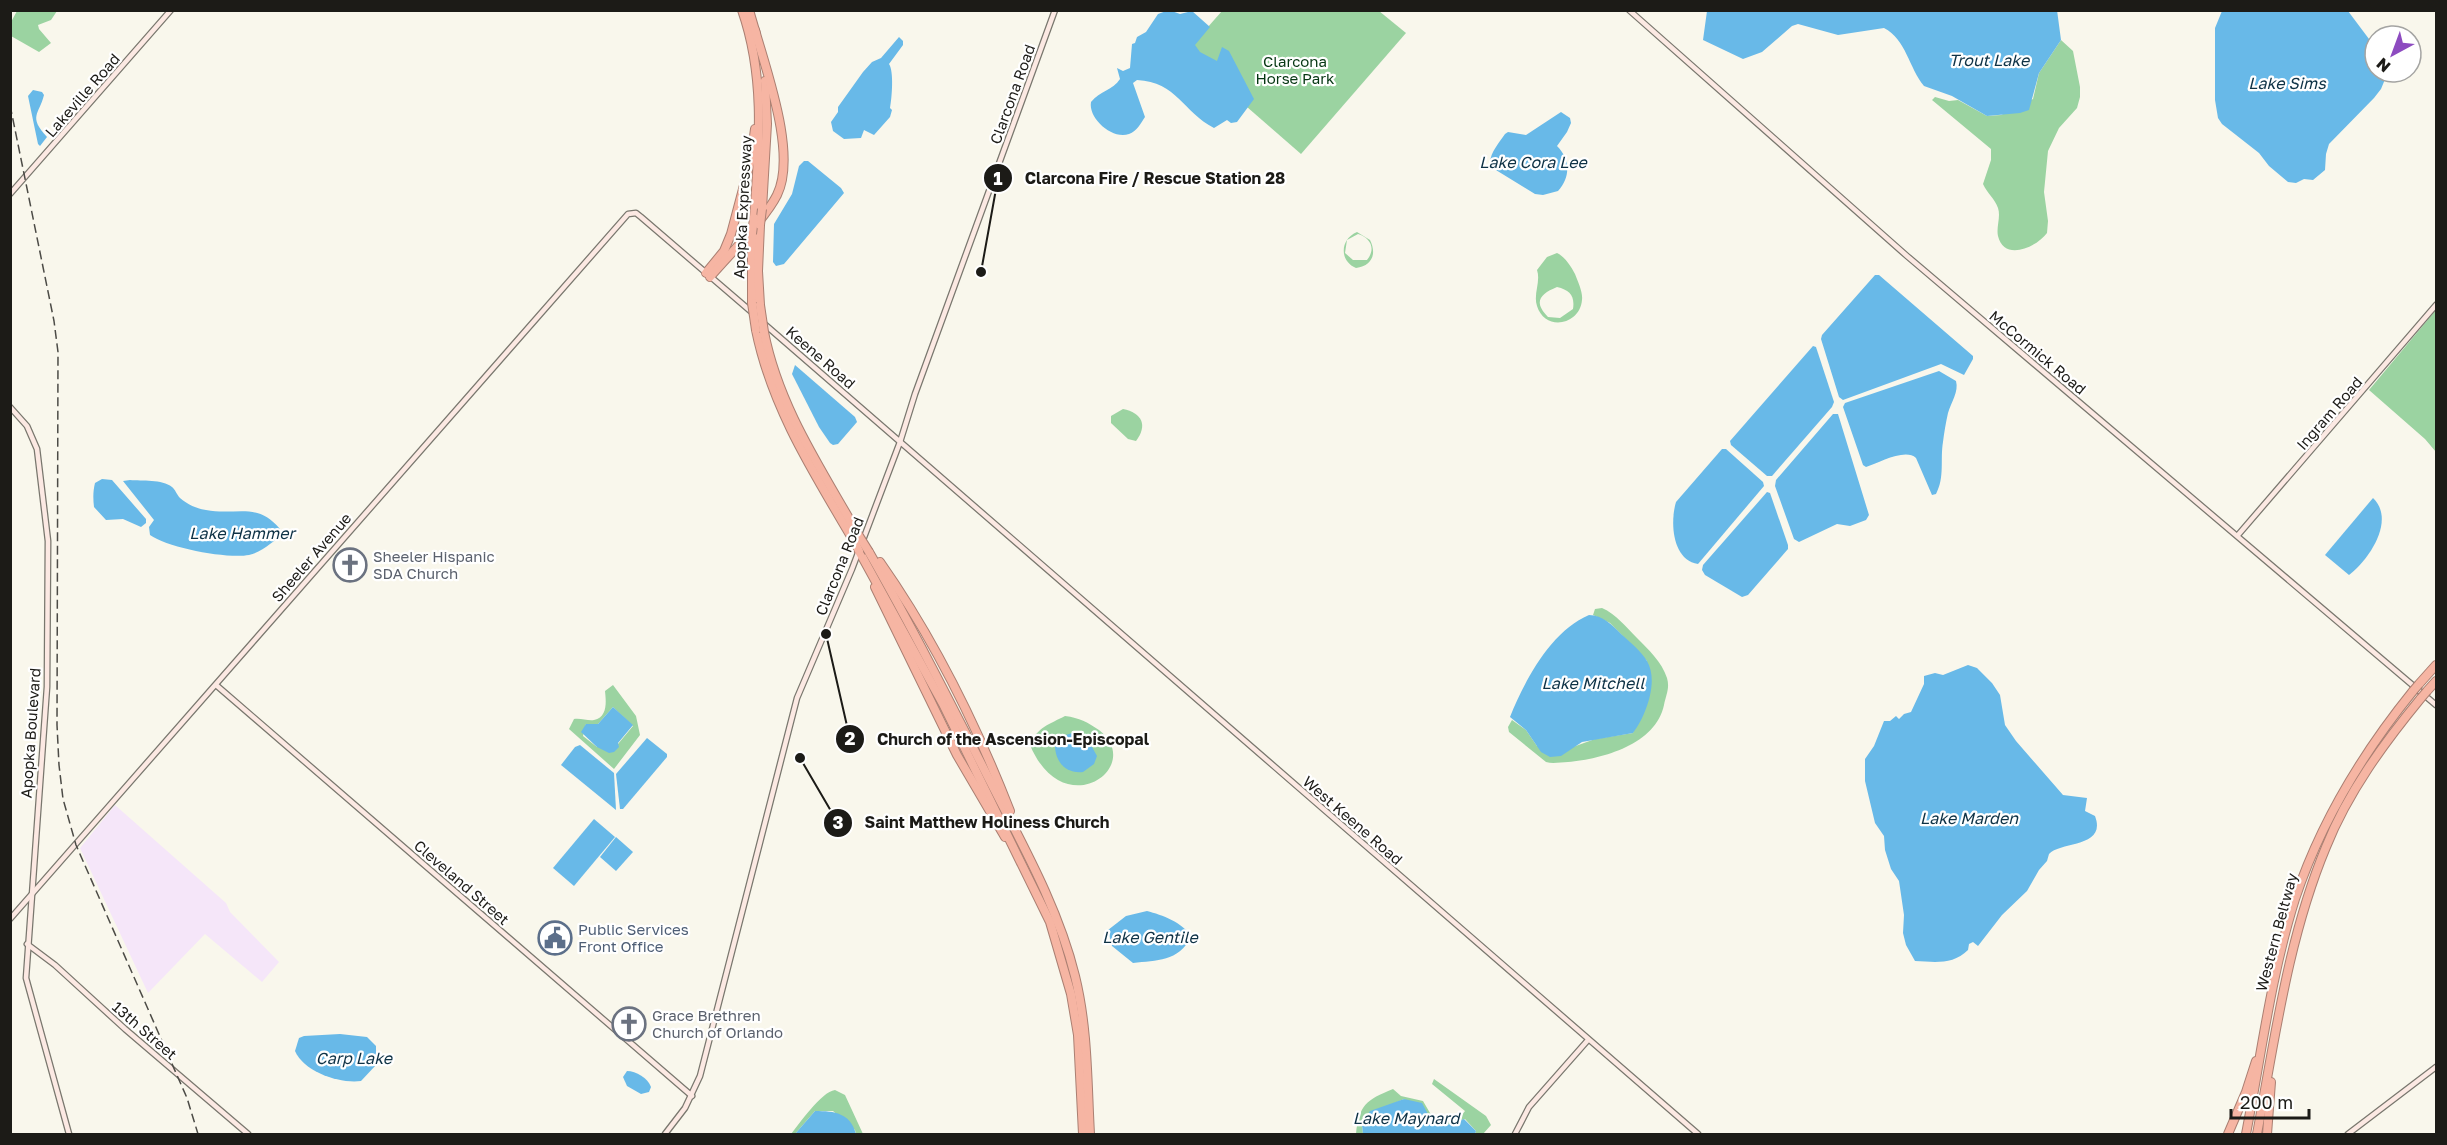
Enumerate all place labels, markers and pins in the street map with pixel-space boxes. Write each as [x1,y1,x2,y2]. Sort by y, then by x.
callout: Clarcona Fire / Rescue Station 28 [983,161,1298,195]
church icon: Sheeler Hispanic SDA Church [332,547,368,583]
place label: Sheeler Hispanic SDA Church [373,547,495,582]
callout: Church of the Ascension-Episcopal [835,722,1161,756]
callout: Saint Matthew Holiness Church [823,806,1122,840]
public building icon: Public Services Front Office [537,920,573,956]
place label: Public Services Front Office [578,920,689,955]
church icon: Grace Brethren Church of Orlando [611,1006,647,1042]
place label: Grace Brethren Church of Orlando [652,1006,783,1041]

